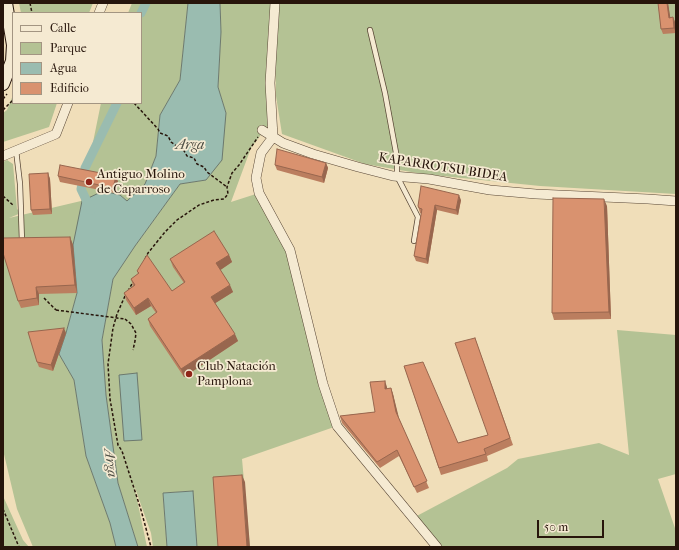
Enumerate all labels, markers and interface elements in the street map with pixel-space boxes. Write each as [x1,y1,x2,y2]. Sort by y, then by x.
legend [12,12,142,104]
text: Calle [50,21,76,35]
text: Parque [50,41,87,55]
text: Agua [50,61,77,75]
text: Edificio [50,81,89,95]
water label: Arga [176,138,204,154]
street label: KAPARROTSU BIDEA [377,150,509,186]
place label: Antiguo Molino de Caparroso [97,167,185,198]
marker: Antiguo Molino de Caparroso [84,177,94,187]
place label: Club Natación Pamplona [197,359,276,390]
marker: Club Natación Pamplona [184,369,194,379]
water label: Arga [100,448,120,478]
scale bar [539,512,606,538]
text: 50 m [544,520,568,534]

